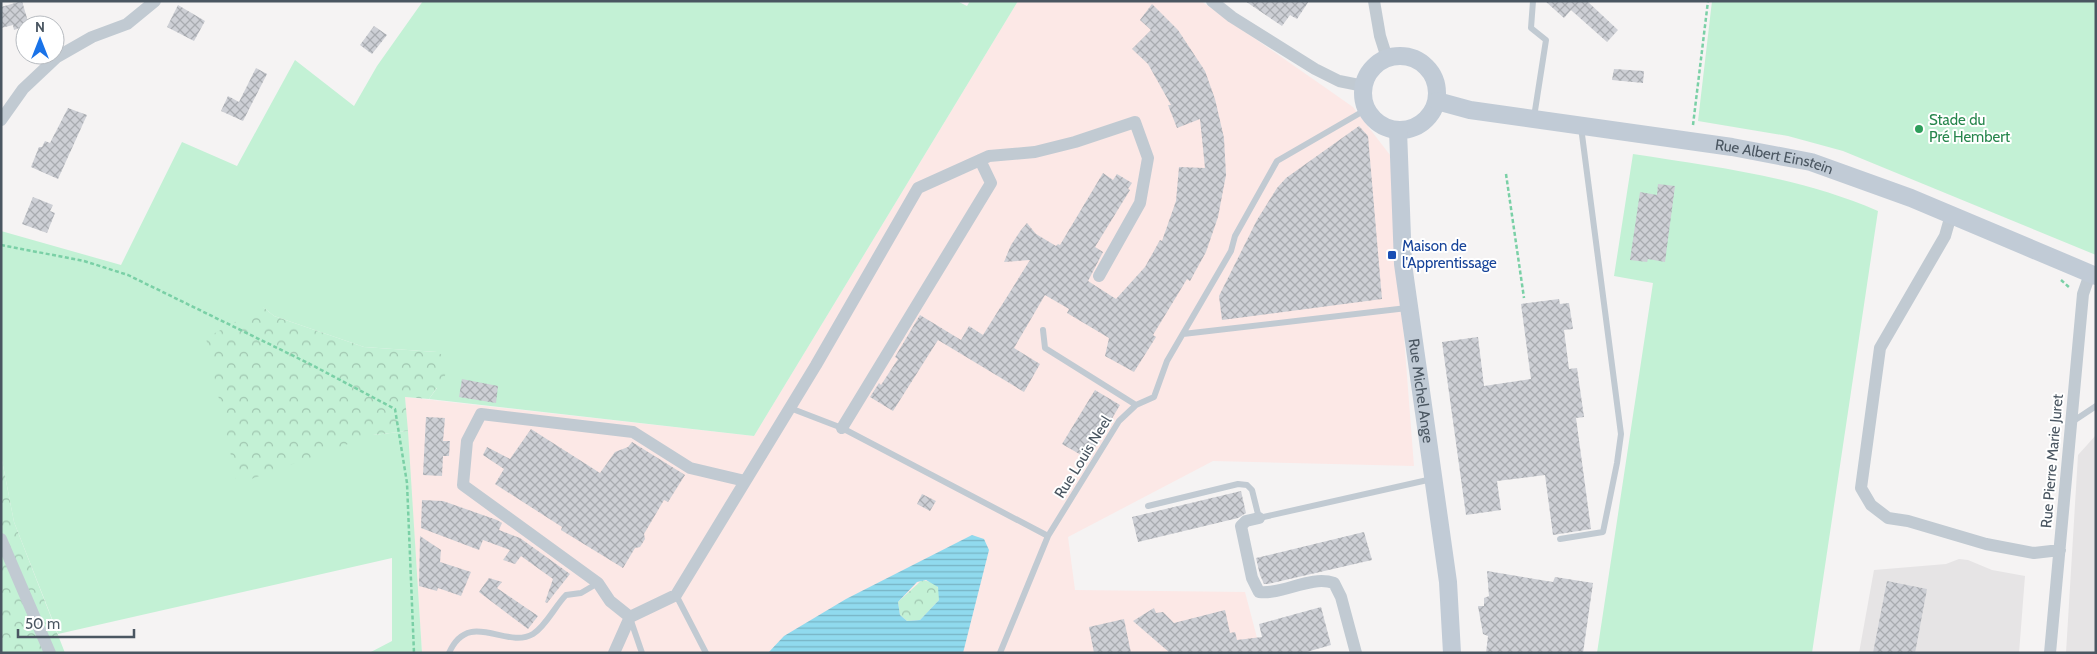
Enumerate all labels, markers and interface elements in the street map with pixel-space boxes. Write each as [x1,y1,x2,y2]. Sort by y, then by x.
north arrow [15,15,65,65]
text: N [35,18,45,36]
place label: Stade du Pré Hembert [1929,111,2010,146]
marker: Stade du Pré Hembert [1913,123,1925,135]
street label: Rue Albert Einstein [1714,136,1836,178]
place label: Maison de l'Apprentissage [1402,237,1497,272]
marker: Maison de l'Apprentissage [1386,249,1398,261]
street label: Rue Michel Ange [1405,337,1437,444]
street label: Rue Pierre Marie Juret [2037,393,2067,529]
street label: Rue Louis Neel [1051,412,1116,501]
scale bar [18,606,134,638]
text: 50 m [25,615,60,633]

